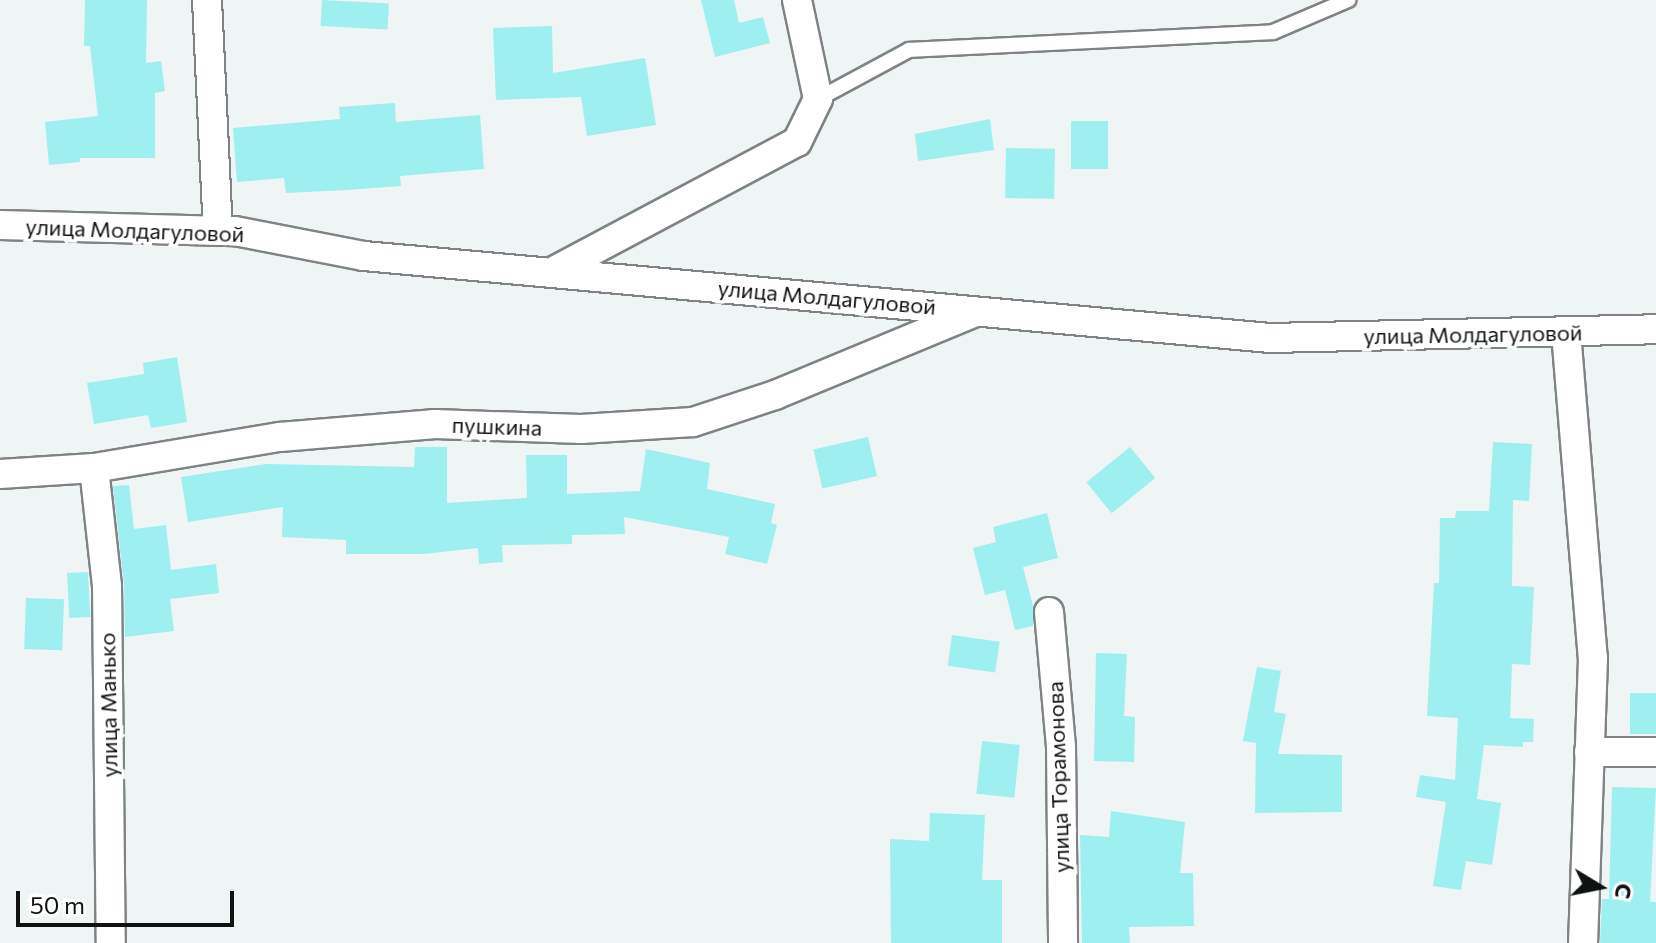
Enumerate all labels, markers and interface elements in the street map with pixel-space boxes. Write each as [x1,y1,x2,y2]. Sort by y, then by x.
street label: улица Молдагуловой [25,213,245,247]
street label: улица Молдагуловой [717,274,937,320]
street label: улица Молдагуловой [1363,319,1583,349]
street label: пушкина [451,411,543,441]
street label: улица Манько [94,632,122,778]
street label: улица Торамонова [1041,681,1075,873]
north arrow [1560,847,1640,927]
scale bar [20,875,238,925]
text: С [1610,881,1639,901]
text: 50 m [30,890,85,919]

